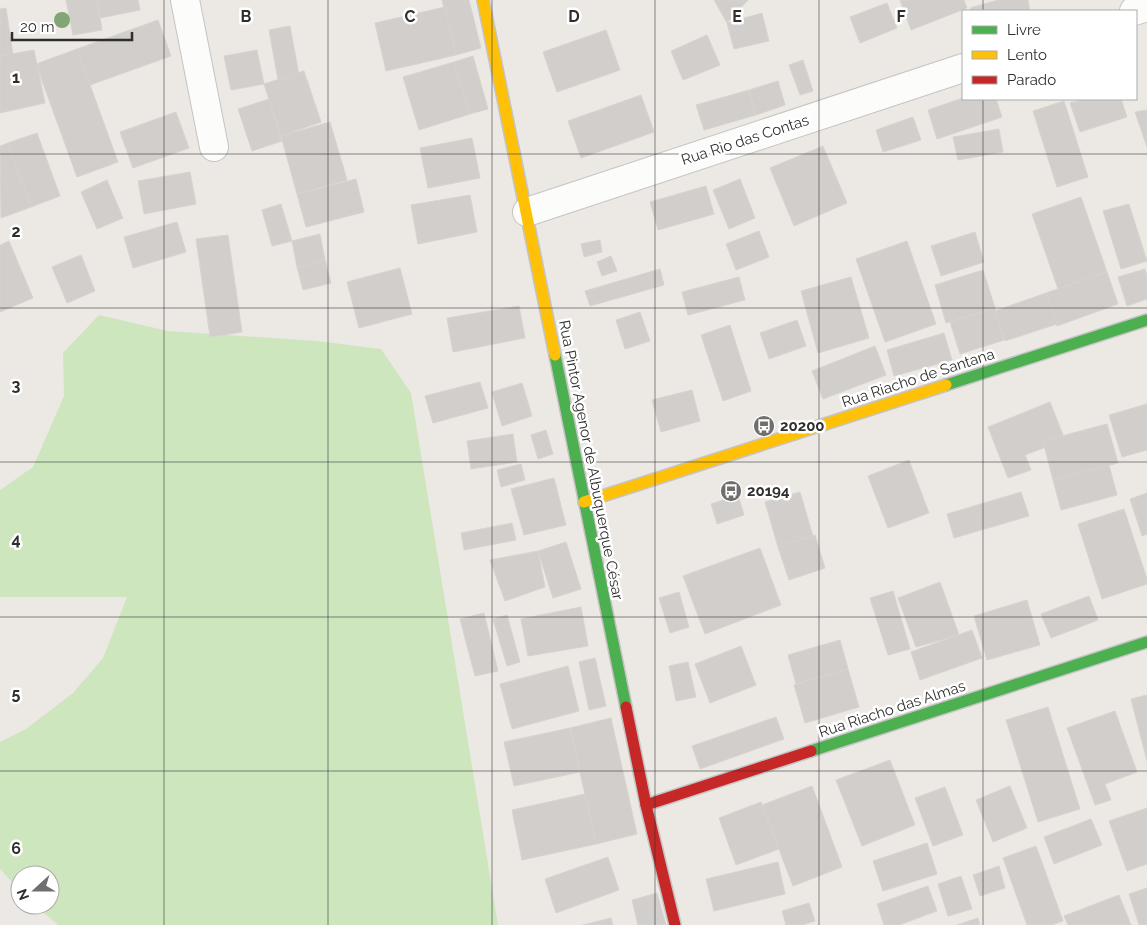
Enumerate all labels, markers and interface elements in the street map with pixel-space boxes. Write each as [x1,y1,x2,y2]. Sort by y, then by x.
text: B [241,7,252,26]
text: C [405,7,416,26]
text: D [568,7,580,26]
text: E [732,7,742,26]
text: F [896,7,906,26]
scale bar [12,10,132,42]
legend [962,10,1137,100]
text: 20 m [20,18,55,36]
text: Livre [1007,21,1041,39]
text: Lento [1007,46,1047,64]
text: 1 [12,68,20,87]
text: Parado [1007,71,1056,89]
street label: Rua Rio das Contas [679,111,811,169]
text: 2 [11,222,21,241]
street label: Rua Pintor Agenor de Albuquerque César [555,318,627,602]
street label: Rua Riacho de Santana [839,345,997,411]
text: 3 [12,376,21,395]
bus stop icon: 20200 [752,414,776,438]
place label: 20200 [780,417,825,435]
bus stop icon: 20194 [719,479,743,503]
place label: 20194 [747,482,790,500]
text: 4 [11,530,21,549]
street label: Rua Riacho das Almas [816,677,968,741]
text: 5 [12,684,21,703]
text: 6 [11,839,21,858]
north arrow [10,865,60,915]
text: N [13,887,32,903]

